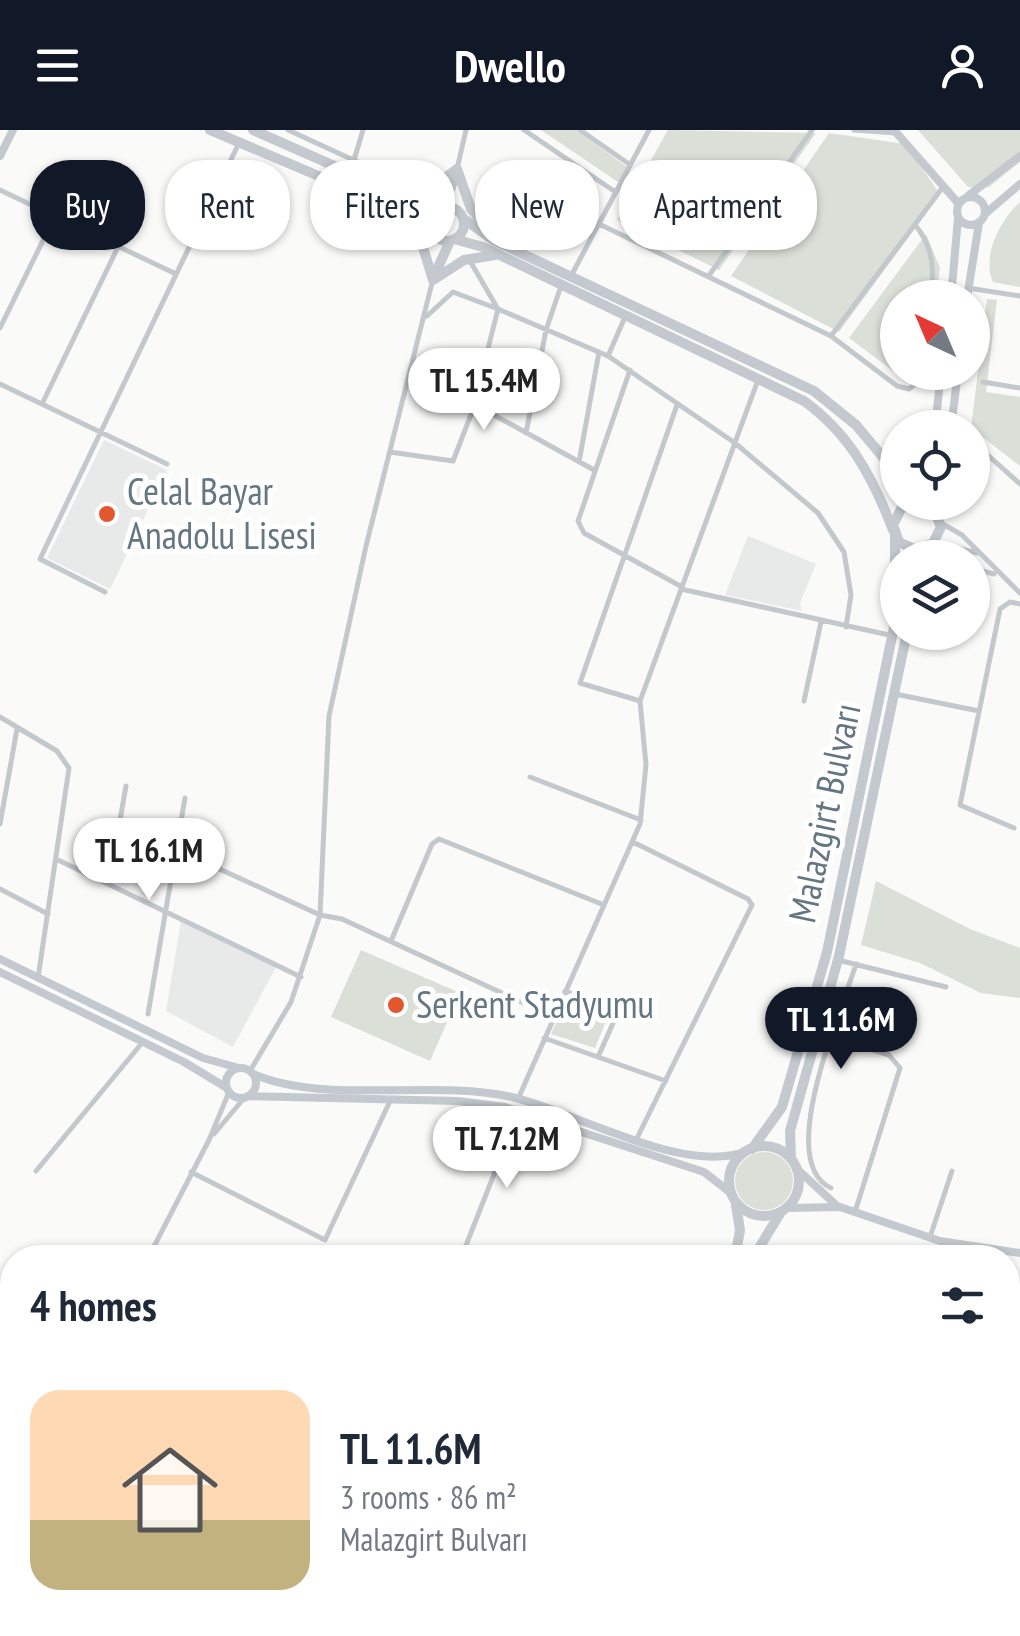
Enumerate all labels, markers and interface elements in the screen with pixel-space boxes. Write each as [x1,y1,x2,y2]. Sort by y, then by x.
text: Dwello [454,36,566,94]
icon: menu [30,38,85,93]
icon: person [935,38,990,93]
chip: Buy [30,160,145,250]
chip: Rent [165,160,290,250]
chip: Filters [310,160,455,250]
chip: New [475,160,599,250]
chip: Apartment [619,160,817,250]
north arrow [880,280,990,390]
map controls [880,280,990,650]
pin: TL 15.4M [381,348,587,433]
text: TL 15.4M [430,359,538,401]
button: locate [880,410,990,520]
place label: Celal Bayar Anadolu Lisesi [127,466,317,559]
marker: Celal Bayar Anadolu Lisesi [96,503,118,525]
button: layers [880,540,990,650]
street label: Malazgirt Bulvarı [776,699,871,927]
pin: TL 16.1M [46,818,252,903]
text: TL 16.1M [95,829,203,871]
place label: Serkent Stadyumu [416,979,654,1028]
pin: TL 11.6M [738,987,944,1072]
marker: Serkent Stadyumu [385,994,407,1016]
text: TL 11.6M [787,998,895,1040]
pin: TL 7.12M [404,1106,610,1191]
text: TL 7.12M [455,1117,559,1159]
text: 4 homes [30,1278,157,1333]
icon: filters [935,1278,990,1333]
text: TL 11.6M [340,1421,482,1476]
icon: home [110,1430,230,1550]
text: 3 rooms · 86 m² [340,1476,517,1518]
text: Malazgirt Bulvarı [340,1518,528,1560]

